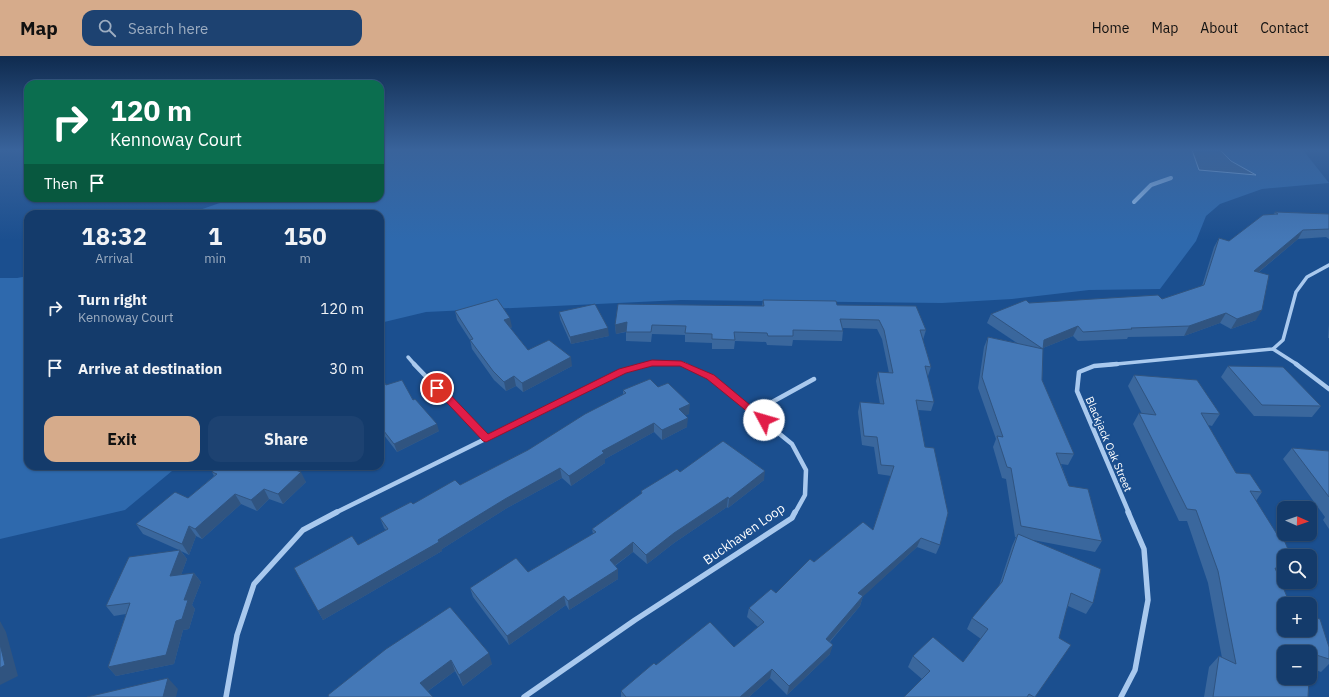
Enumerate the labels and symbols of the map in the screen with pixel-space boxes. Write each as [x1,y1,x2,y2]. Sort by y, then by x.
pin [420,371,454,405]
street label: Blackjack Oak Street [1083,394,1135,494]
position arrow [743,399,785,441]
street label: Buckhaven Loop [700,500,788,568]
north arrow [1277,501,1317,541]

